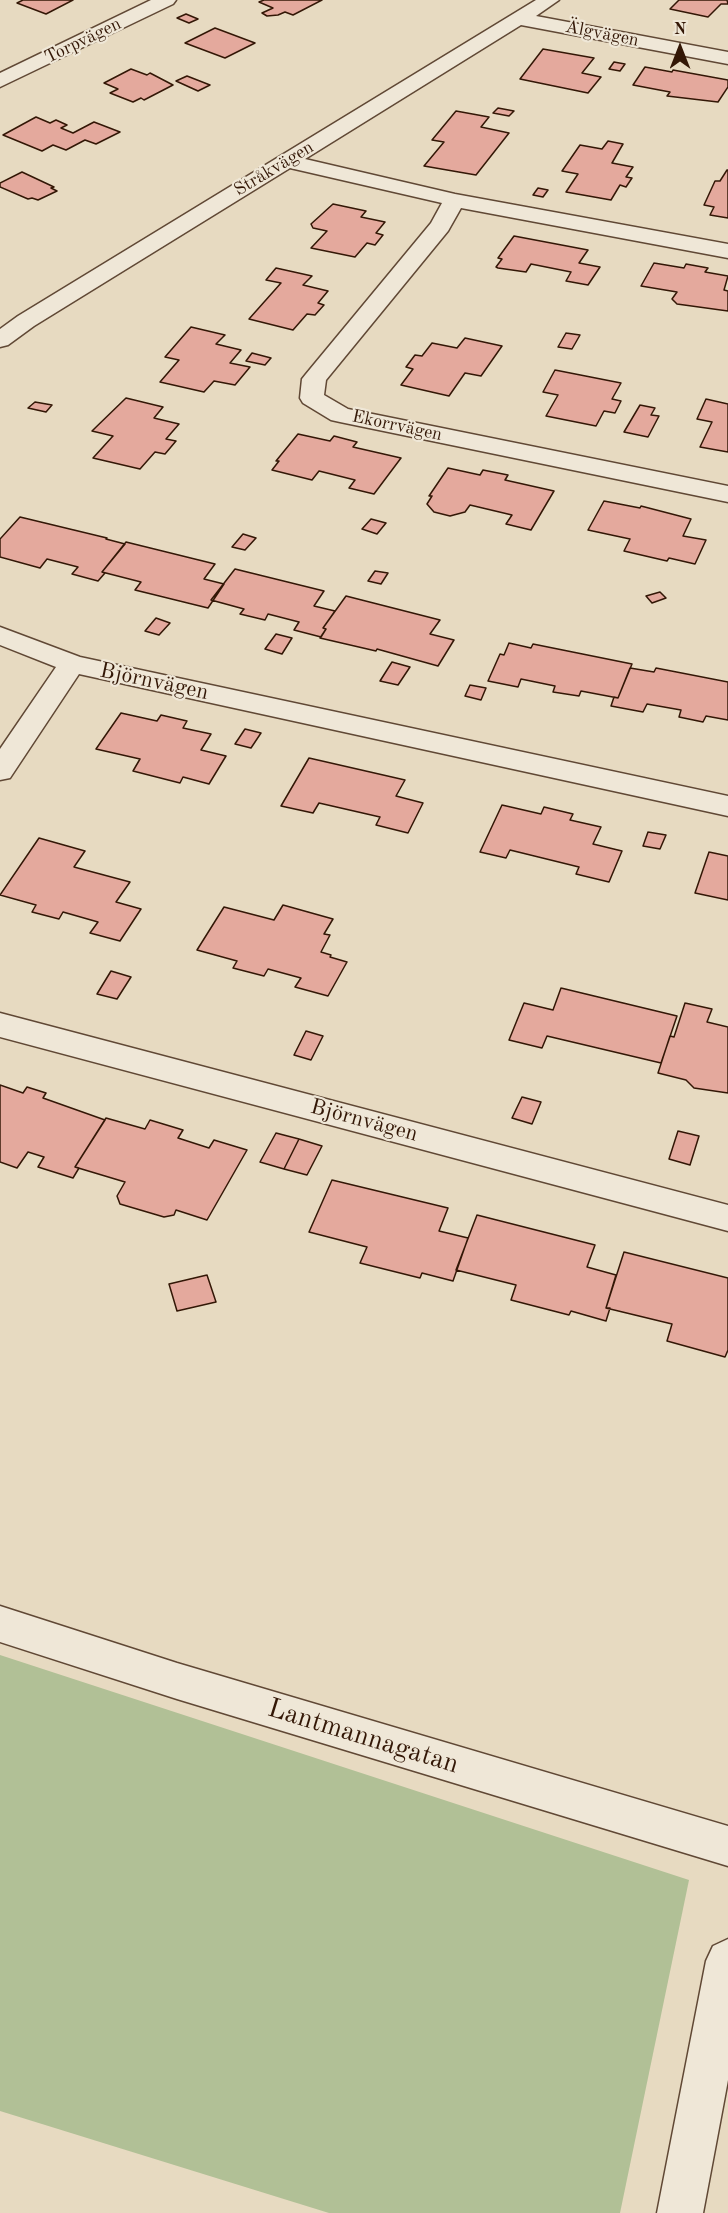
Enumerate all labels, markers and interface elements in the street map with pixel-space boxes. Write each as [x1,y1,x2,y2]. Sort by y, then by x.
street label: Torpvägen [41,13,125,69]
street label: Älgvägen [563,16,641,52]
north arrow [650,18,710,78]
text: N [674,22,686,38]
street label: Stråkvägen [230,137,318,201]
street label: Ekorrvägen [350,406,444,446]
street label: Björnvägen [97,658,211,706]
street label: Björnvägen [307,1094,421,1148]
street label: Lantmannagatan [264,1693,462,1781]

